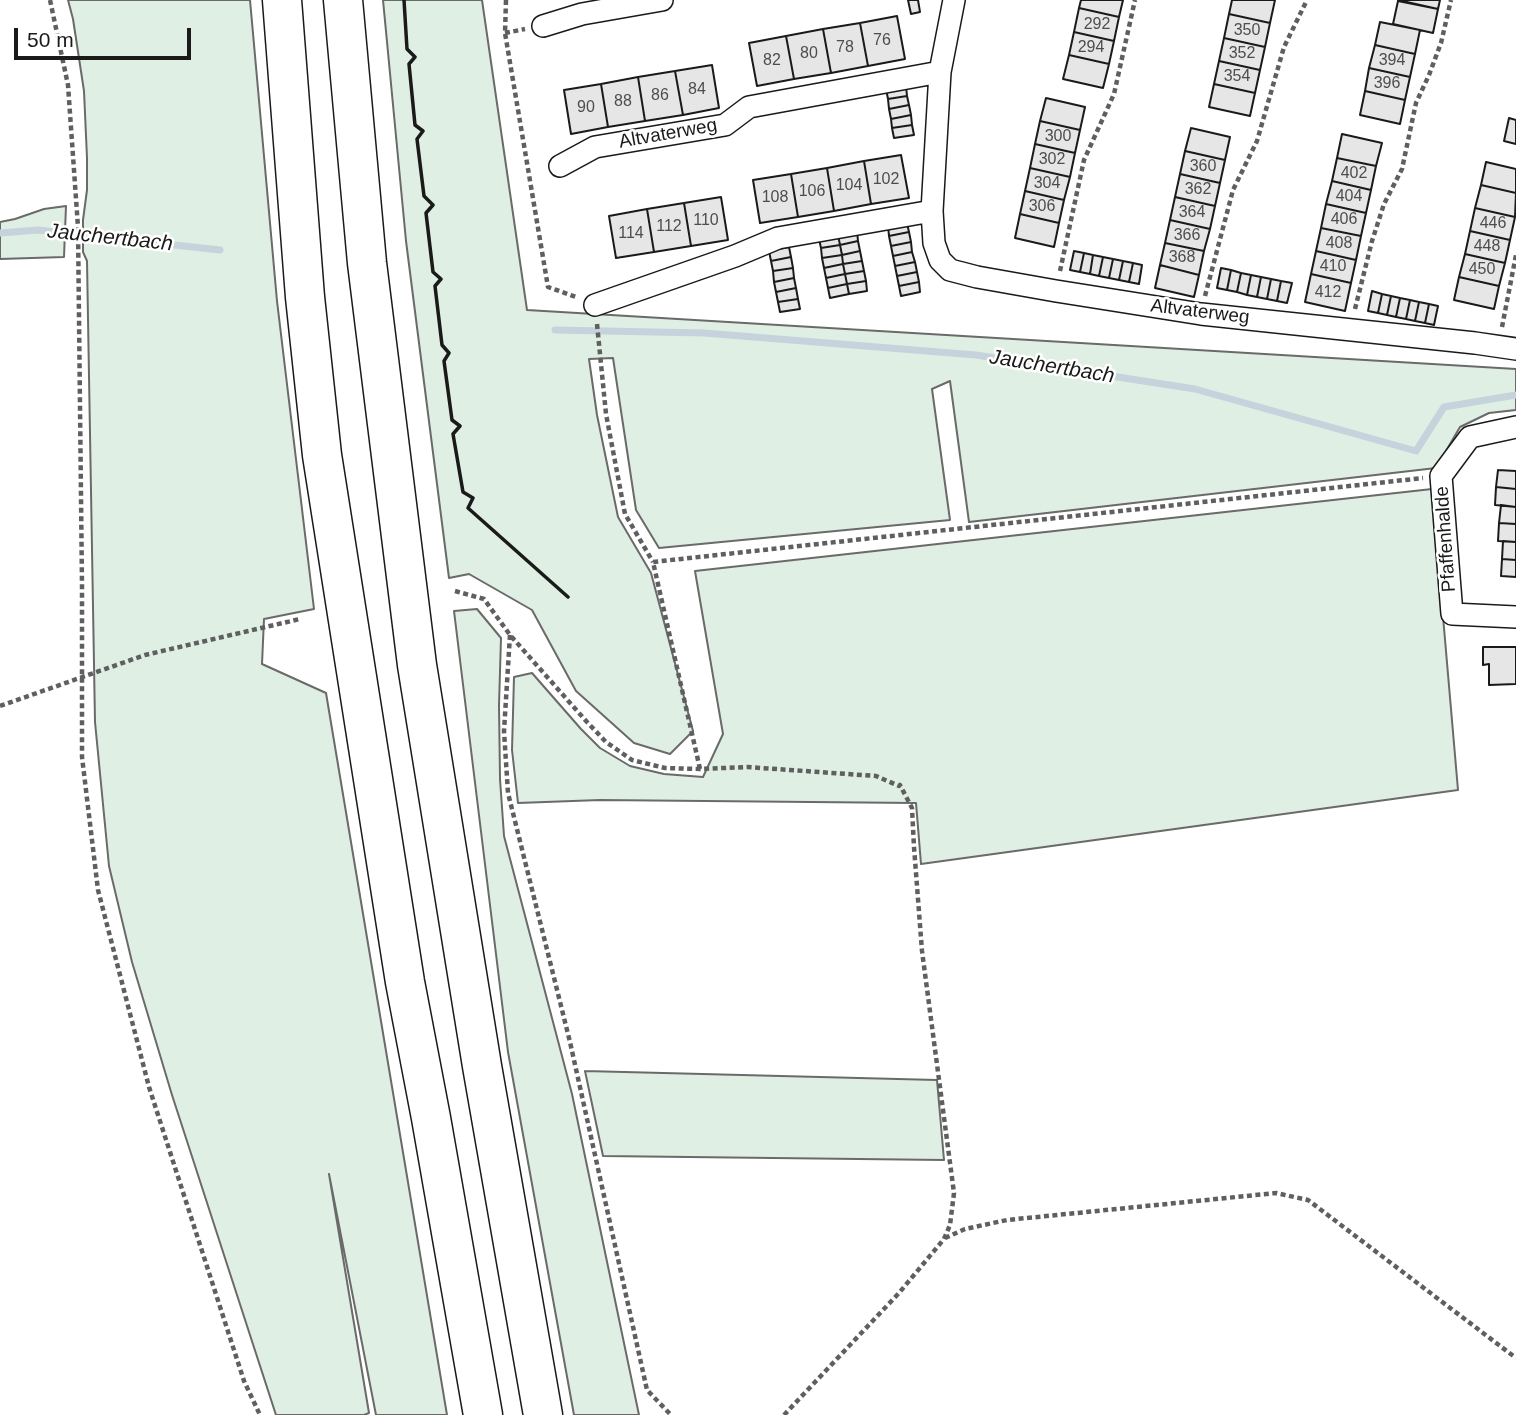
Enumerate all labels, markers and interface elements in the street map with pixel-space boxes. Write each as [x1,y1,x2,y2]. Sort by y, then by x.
scale bar [18,14,194,58]
house number: 292 [1084,15,1110,35]
house number: 350 [1234,21,1260,41]
text: 50 m [27,28,74,51]
house number: 76 [873,31,891,51]
house number: 78 [836,38,854,58]
house number: 294 [1078,38,1104,58]
house number: 80 [800,44,818,64]
house number: 352 [1229,44,1255,64]
house number: 82 [763,51,781,71]
house number: 394 [1379,51,1405,71]
house number: 354 [1224,67,1250,87]
house number: 396 [1374,74,1400,94]
house number: 84 [688,80,706,100]
house number: 86 [651,86,669,106]
house number: 88 [614,92,632,112]
house number: 90 [577,98,595,118]
street label: Altvaterweg [617,114,719,154]
house number: 300 [1045,127,1071,147]
house number: 302 [1039,150,1065,170]
house number: 360 [1190,157,1216,177]
house number: 402 [1341,164,1367,184]
house number: 102 [873,170,899,190]
house number: 304 [1034,174,1060,194]
house number: 104 [836,176,862,196]
house number: 362 [1185,180,1211,200]
house number: 106 [799,182,825,202]
house number: 404 [1336,187,1362,207]
house number: 108 [762,188,788,208]
house number: 306 [1029,197,1055,217]
house number: 364 [1179,203,1205,223]
house number: 406 [1331,210,1357,230]
house number: 110 [693,211,719,231]
house number: 446 [1480,214,1506,234]
house number: 112 [656,217,682,237]
water label: Jauchertbach [46,219,174,257]
house number: 114 [618,224,644,244]
house number: 366 [1174,226,1200,246]
house number: 408 [1326,234,1352,254]
house number: 448 [1474,237,1500,257]
house number: 368 [1169,248,1195,268]
house number: 410 [1320,257,1346,277]
house number: 450 [1469,260,1495,280]
house number: 412 [1315,283,1341,303]
street label: Altvaterweg [1149,295,1251,329]
water label: Jauchertbach [988,345,1116,389]
street label: Pfaffenhalde [1431,485,1461,593]

